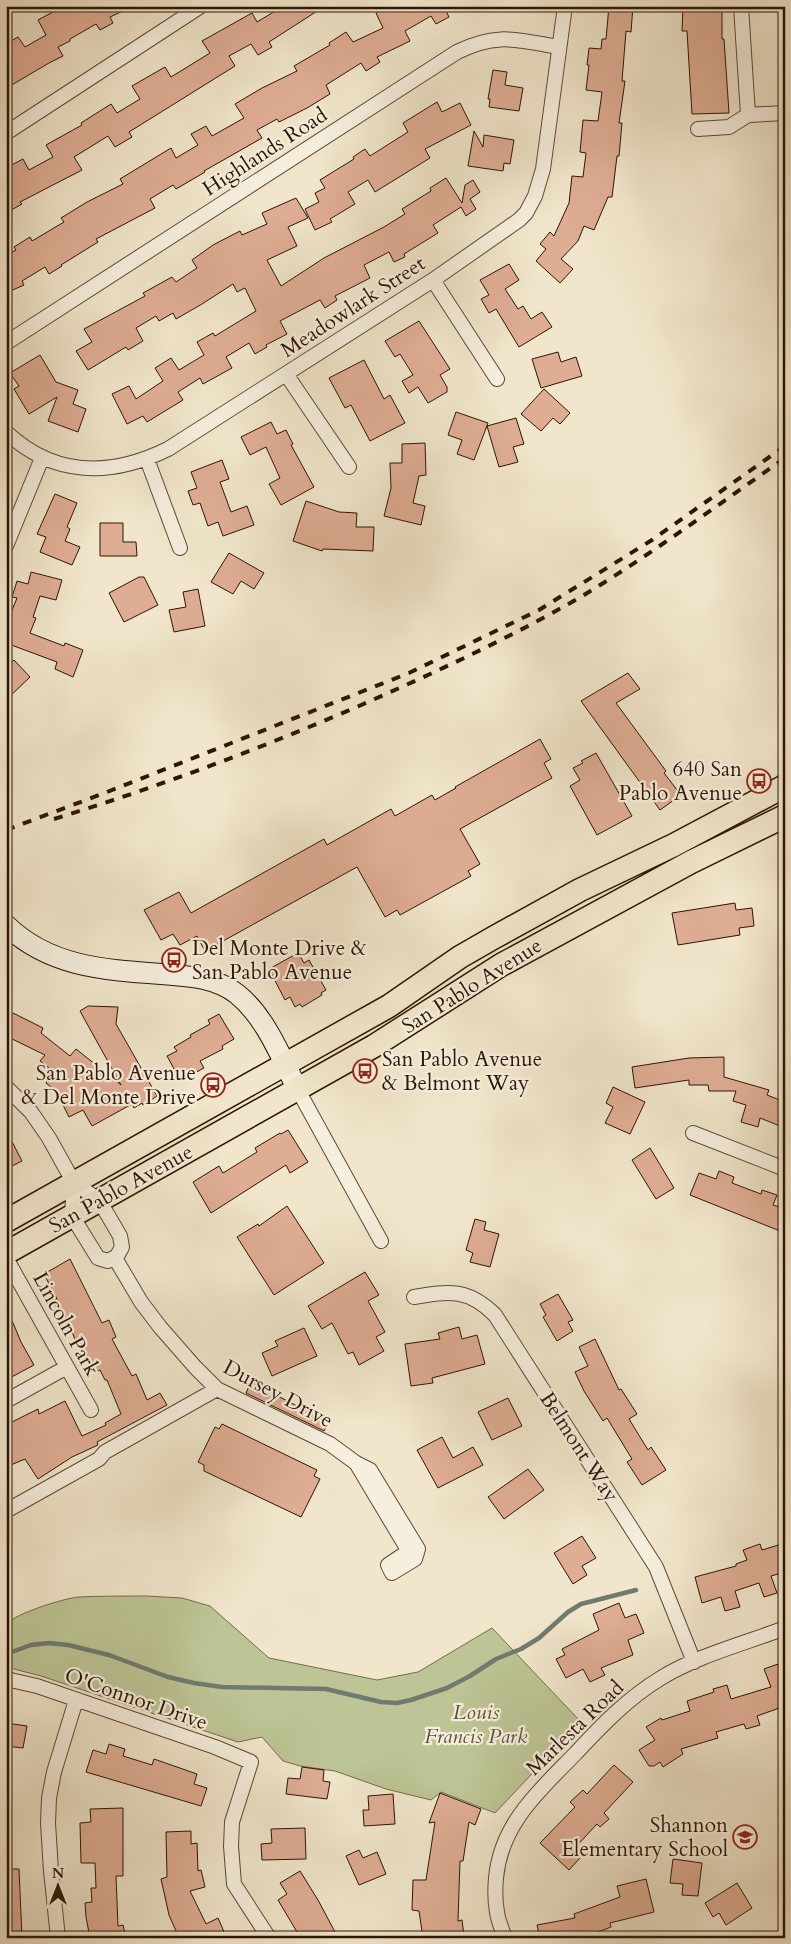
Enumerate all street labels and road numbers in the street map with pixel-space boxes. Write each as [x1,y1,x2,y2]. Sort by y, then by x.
street label: Highlands Road [197,101,333,203]
street label: Meadowlark Street [275,249,431,365]
street label: San Pablo Avenue [396,931,548,1041]
street label: San Pablo Avenue [44,1137,198,1241]
street label: Lincoln Park [25,1267,107,1382]
street label: Dursey Drive [218,1353,338,1435]
street label: Belmont Way [533,1386,625,1508]
street label: O'Connor Drive [61,1661,211,1737]
street label: Marlesta Road [520,1674,630,1782]

